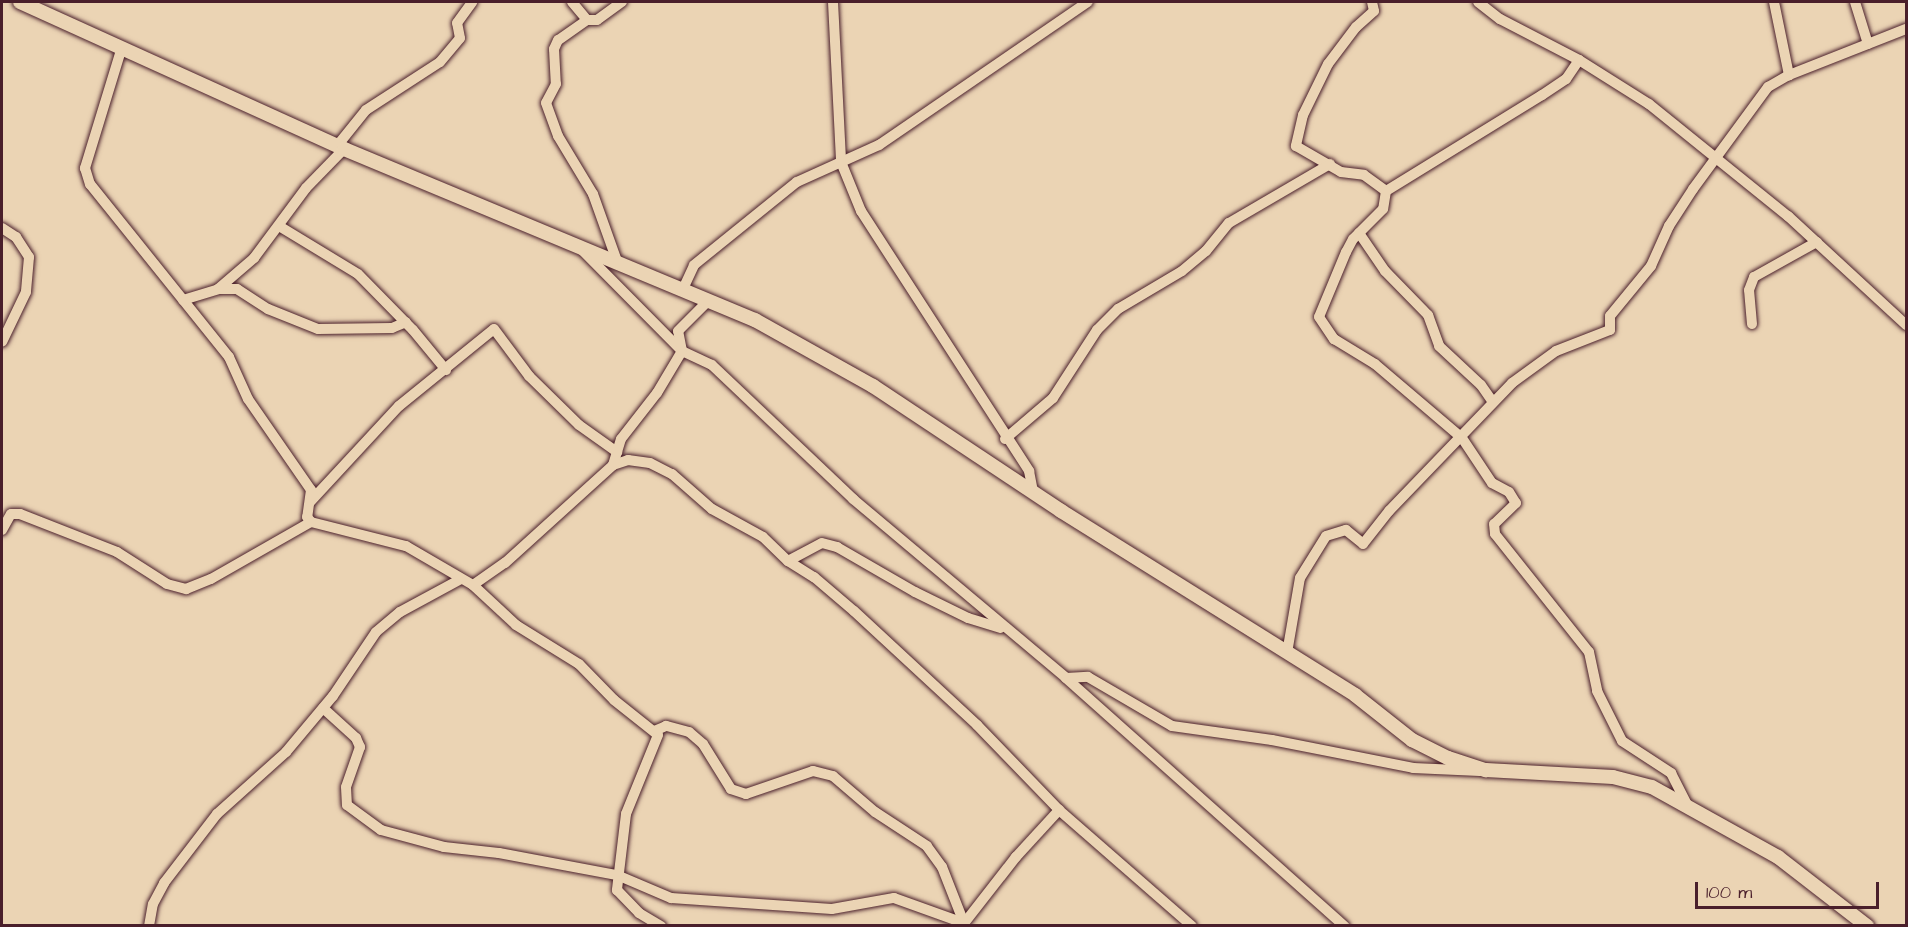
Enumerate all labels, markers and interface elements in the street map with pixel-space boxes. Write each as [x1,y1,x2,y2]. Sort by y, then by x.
scale bar [1698,870,1882,908]
text: 100 m [1706,880,1752,905]

